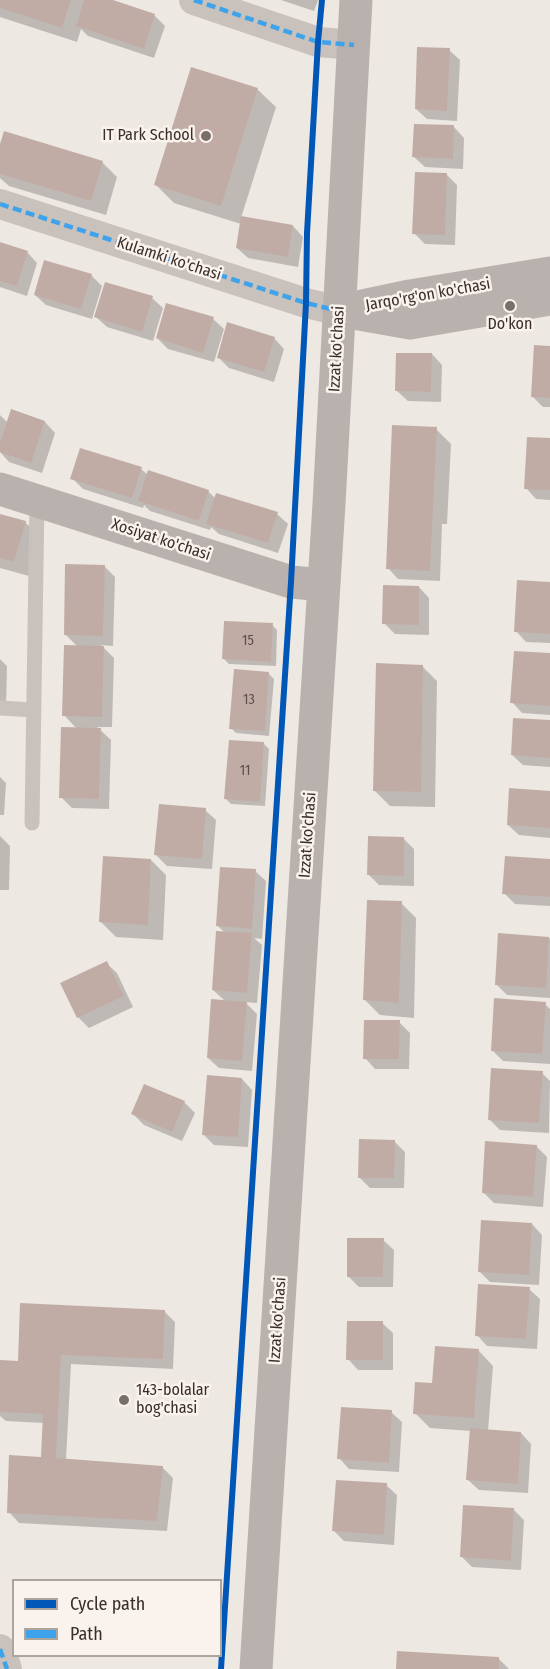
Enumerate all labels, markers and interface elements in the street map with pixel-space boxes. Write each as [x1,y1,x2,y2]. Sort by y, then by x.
place label: IT Park School [102,126,194,146]
marker: IT Park School [199,129,213,143]
street label: Kulamki ko'chasi [114,233,224,285]
street label: Jarqo'rg'on ko'chasi [364,275,492,315]
marker: Do'kon [503,299,517,313]
street label: Izzat ko'chasi [325,306,349,392]
place label: Do'kon [488,315,532,335]
street label: Xosiyat ko'chasi [109,515,213,565]
house number: 15 [242,633,254,649]
house number: 13 [243,692,255,708]
house number: 11 [240,763,250,779]
street label: Izzat ko'chasi [295,791,321,879]
street label: Izzat ko'chasi [265,1276,291,1364]
place label: 143-bolalar bog'chasi [136,1381,209,1419]
marker: 143-bolalar bog'chasi [117,1393,131,1407]
legend [12,1579,222,1657]
text: Cycle path [70,1593,145,1615]
text: Path [70,1623,103,1645]

